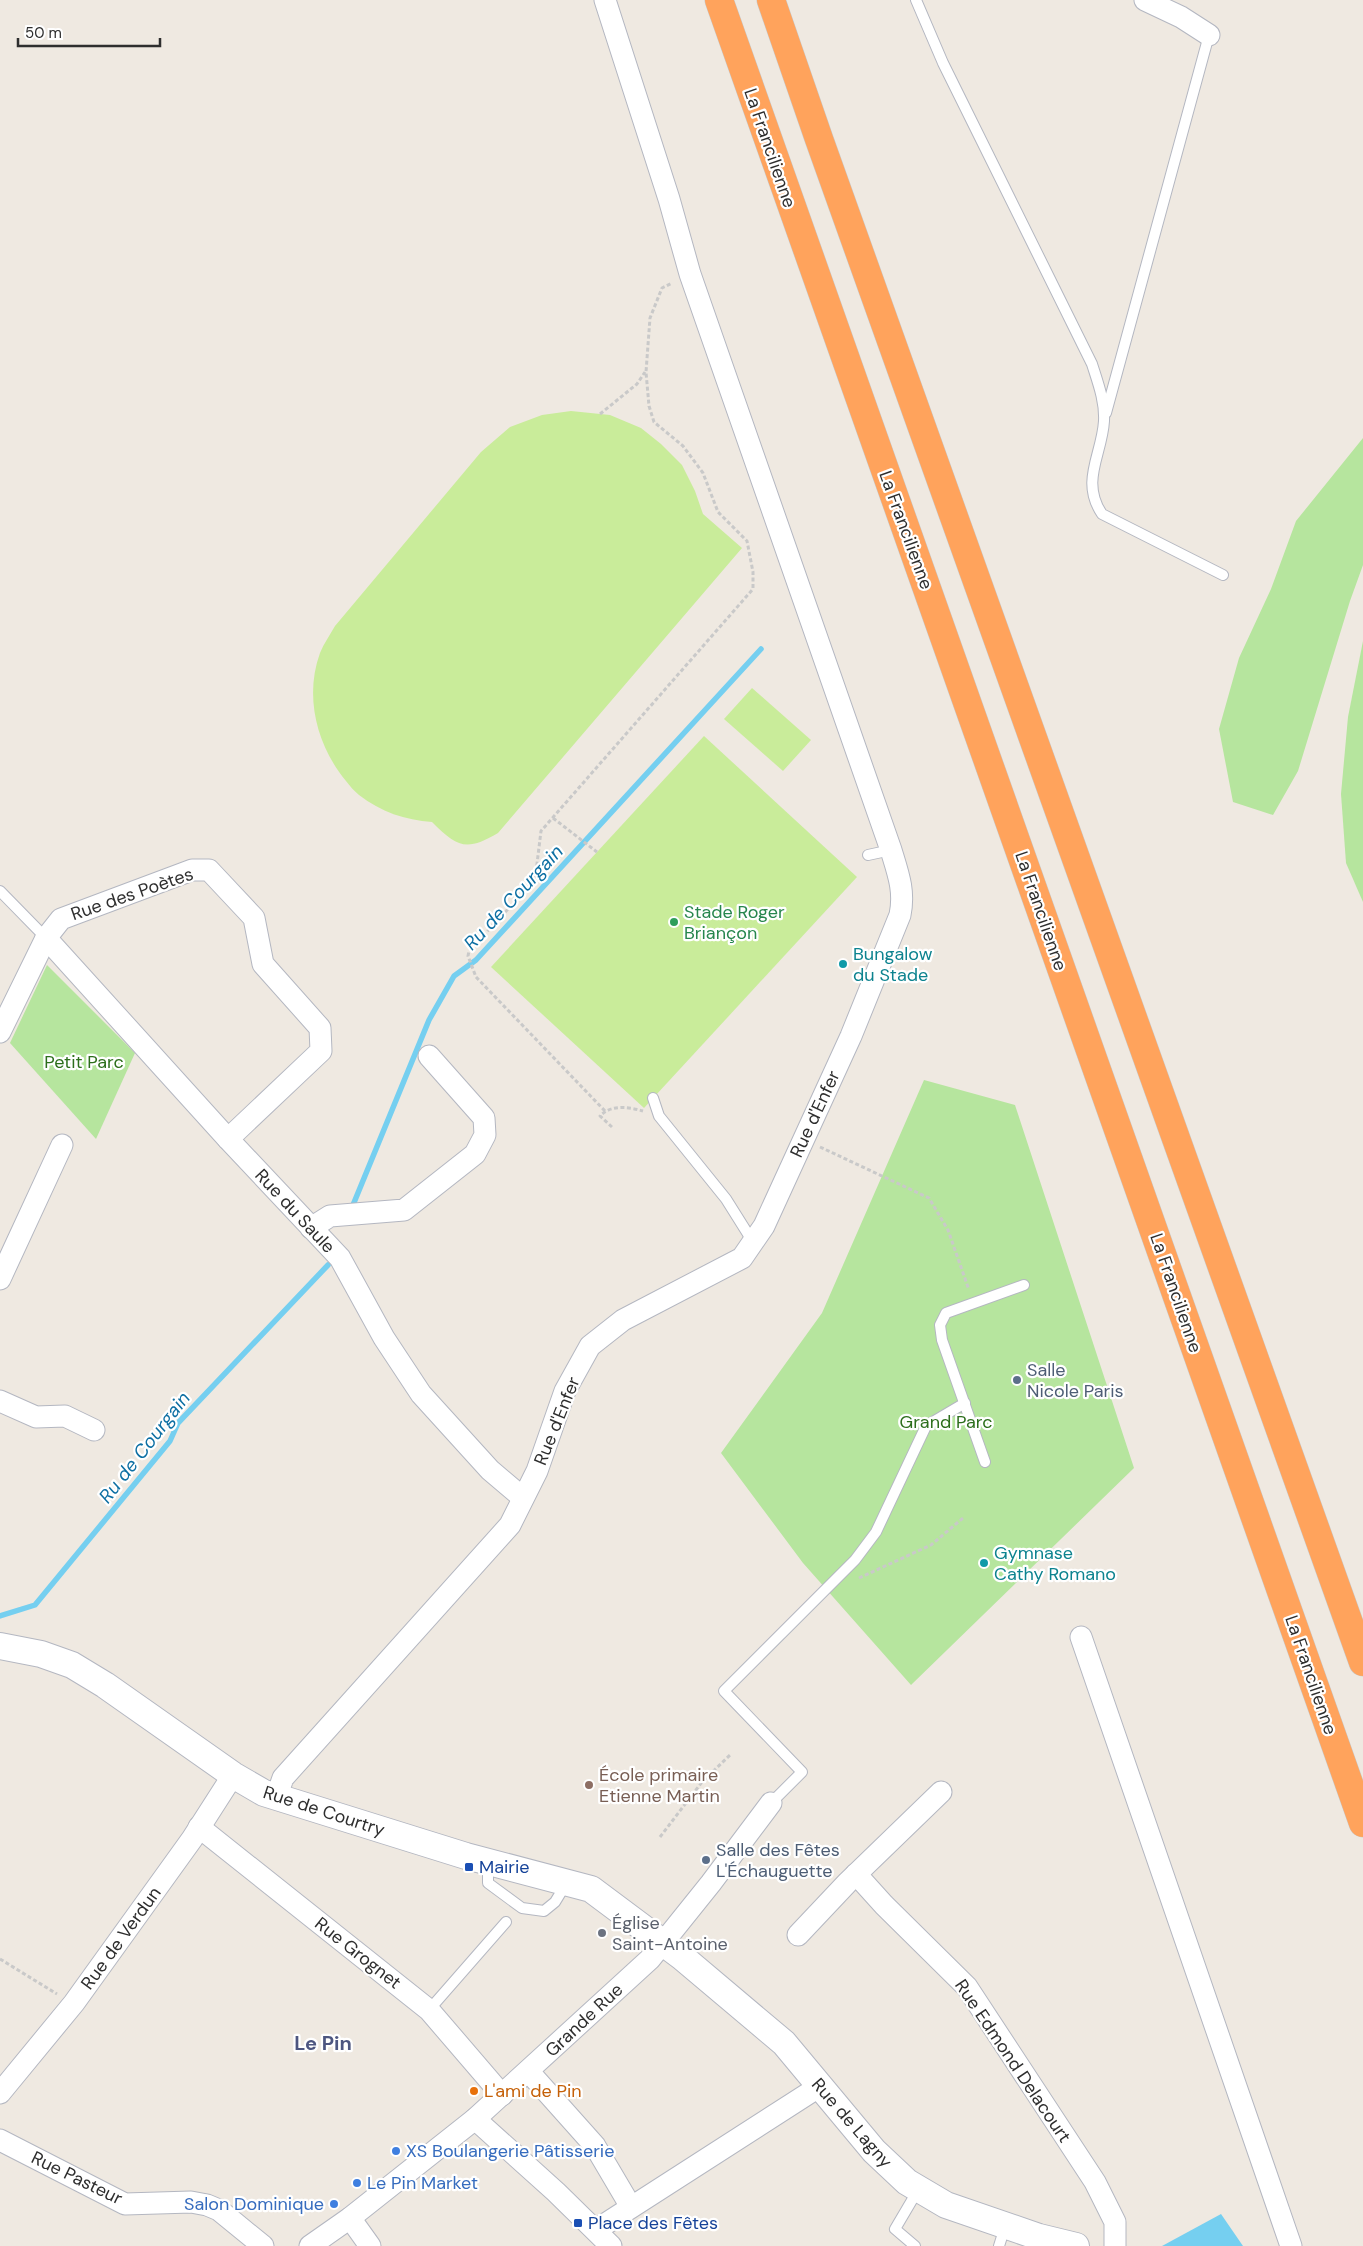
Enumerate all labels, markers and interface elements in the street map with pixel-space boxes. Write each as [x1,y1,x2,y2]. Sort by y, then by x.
scale bar [18,15,160,47]
text: 50 m [25,23,62,43]
street label: La Francilienne [738,85,802,211]
street label: La Francilienne [873,467,939,593]
water label: Ru de Courgain [458,839,569,955]
street label: La Francilienne [1009,848,1073,974]
street label: Rue des Poètes [68,862,196,926]
place label: Stade Roger Briançon [684,900,785,945]
marker: Stade Roger Briançon [668,916,680,928]
place label: Bungalow du Stade [853,942,933,987]
marker: Bungalow du Stade [837,958,849,970]
park label: Petit Parc [44,1050,124,1074]
street label: Rue d'Enfer [784,1066,846,1161]
street label: Rue du Saule [250,1164,340,1258]
street label: La Francilienne [1144,1230,1208,1356]
place label: Salle Nicole Paris [1027,1358,1124,1403]
street label: Rue d'Enfer [528,1373,586,1469]
marker: Salle Nicole Paris [1011,1374,1023,1386]
water label: Ru de Courgain [93,1386,196,1508]
park label: Grand Parc [900,1410,992,1434]
place label: Gymnase Cathy Romano [994,1541,1116,1586]
marker: Gymnase Cathy Romano [978,1557,990,1569]
street label: La Francilienne [1279,1612,1343,1738]
place label: École primaire Etienne Martin [599,1763,720,1808]
marker: École primaire Etienne Martin [583,1779,595,1791]
street label: Rue de Courtry [260,1780,388,1842]
place label: Salle des Fêtes L'Échauguette [716,1838,840,1883]
marker: Salle des Fêtes L'Échauguette [700,1854,712,1866]
place label: Mairie [479,1855,529,1879]
marker: Mairie [463,1861,475,1873]
street label: Rue de Verdun [76,1882,166,1994]
place label: Église Saint-Antoine [612,1911,728,1956]
street label: Rue Grognet [310,1912,406,1994]
marker: Église Saint-Antoine [596,1927,608,1939]
street label: Rue Edmond Delacourt [949,1975,1077,2147]
street label: Grande Rue [540,1978,628,2062]
district label: Le Pin [294,2030,352,2056]
street label: Rue de Lagny [806,2073,898,2173]
place label: L'ami de Pin [484,2079,582,2103]
marker: L'ami de Pin [468,2085,480,2097]
place label: XS Boulangerie Pâtisserie [406,2139,614,2163]
marker: XS Boulangerie Pâtisserie [390,2145,402,2157]
street label: Rue Pasteur [27,2146,127,2211]
place label: Le Pin Market [367,2171,478,2195]
marker: Le Pin Market [351,2177,363,2189]
place label: Salon Dominique [184,2192,324,2216]
marker: Salon Dominique [328,2198,340,2210]
place label: Place des Fêtes [588,2211,718,2235]
marker: Place des Fêtes [572,2217,584,2229]

